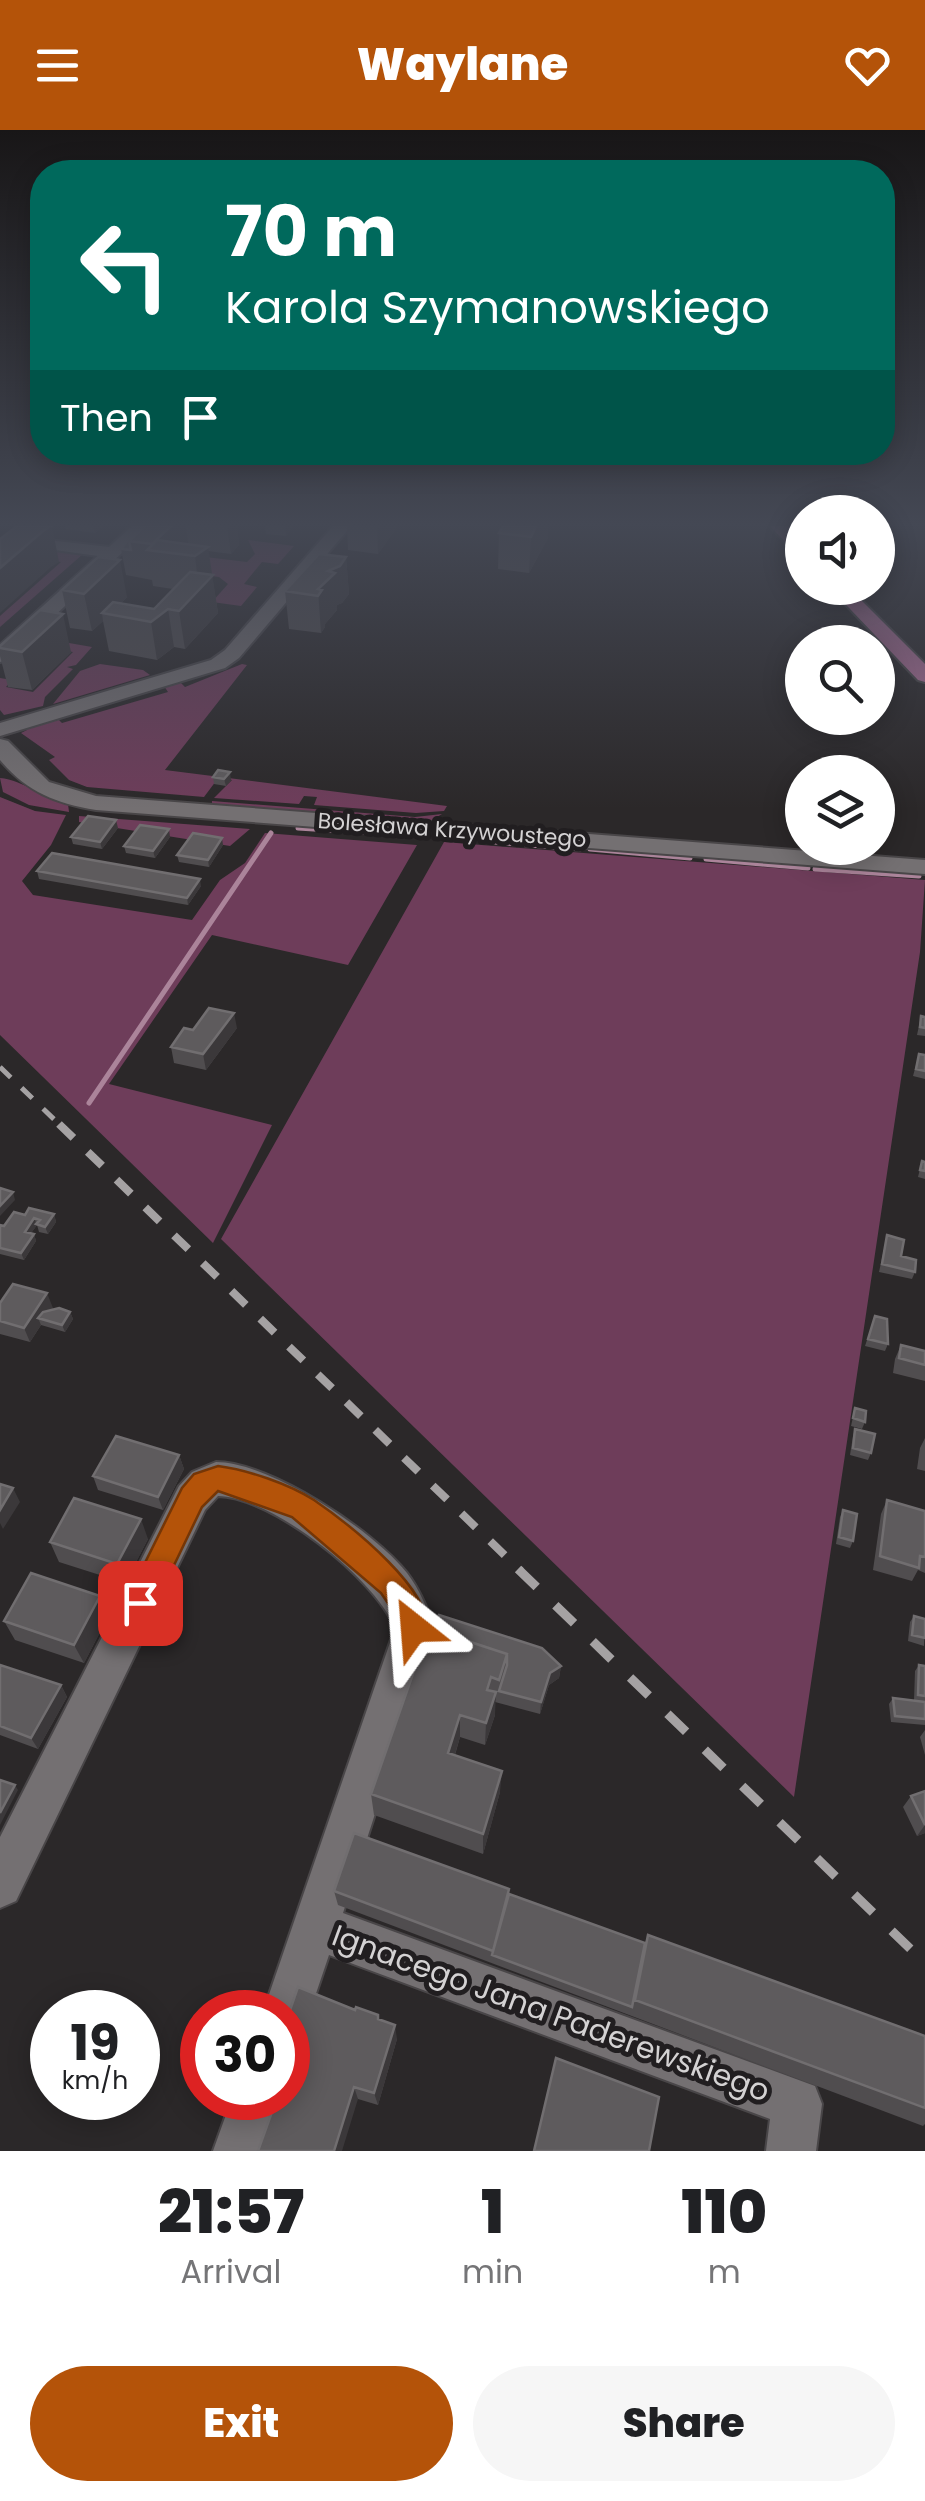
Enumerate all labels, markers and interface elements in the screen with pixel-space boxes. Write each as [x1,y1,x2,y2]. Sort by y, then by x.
text: Waylane [357,33,568,96]
icon: menu [30,38,85,93]
icon: heart [840,38,895,93]
text: 70 m [225,182,397,281]
icon: left [60,200,190,330]
text: Karola Szymanowskiego [225,276,770,339]
icon: arrive [173,390,228,445]
text: Then [60,391,153,444]
map controls [785,495,895,865]
button: sound [785,495,895,605]
button: search [785,625,895,735]
button: layers [785,755,895,865]
street label: Bolesława Krzywoustego [317,805,587,855]
pin [98,1561,183,1646]
icon: arrive [113,1576,168,1631]
position arrow [362,1576,466,1680]
street label: Ignacego Jana Paderewskiego [326,1914,776,2112]
speed limit sign: 30 [180,1990,310,2120]
text: 19 [70,2007,120,2078]
text: km/h [62,2063,128,2098]
text: 21:57 [158,2170,304,2254]
text: 1 [481,2170,504,2254]
text: 110 [681,2170,767,2254]
text: Arrival [181,2249,281,2294]
text: min [462,2249,523,2294]
text: m [708,2249,741,2294]
button: Exit [30,2366,453,2481]
button: Share [473,2366,895,2481]

